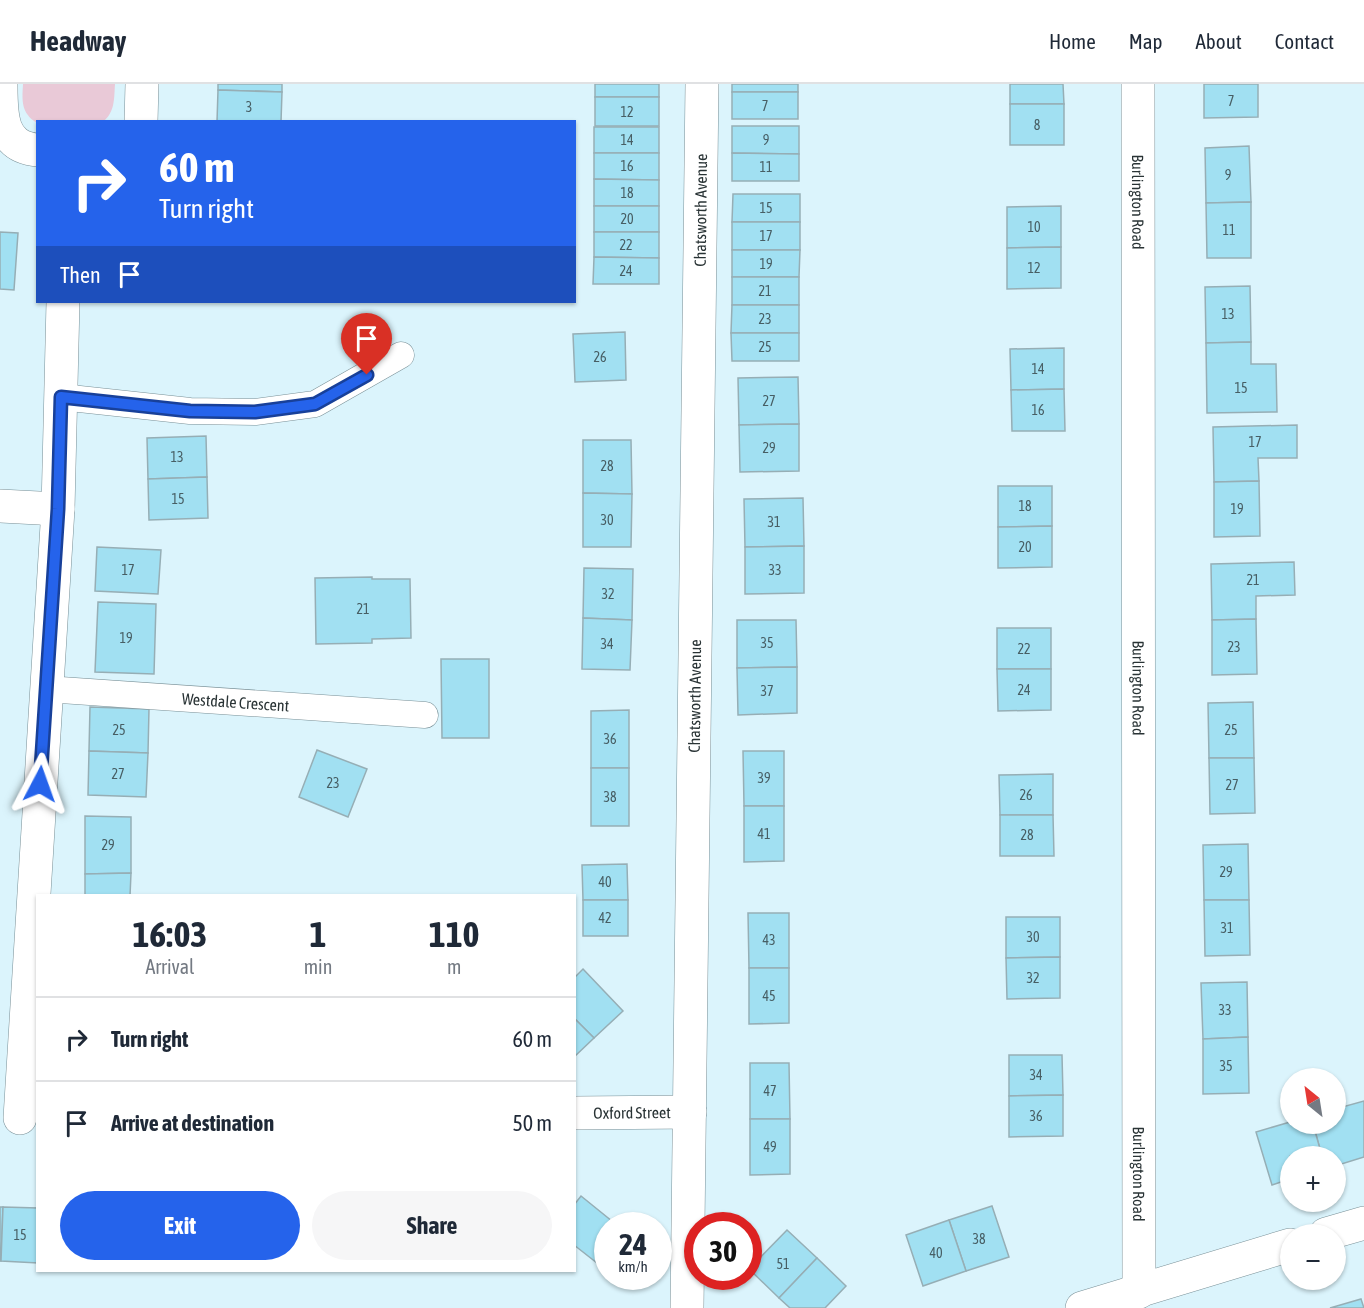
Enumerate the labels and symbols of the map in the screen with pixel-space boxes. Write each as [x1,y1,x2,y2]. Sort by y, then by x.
house number: 7 [1228,93,1234,109]
house number: 7 [762,98,768,114]
house number: 3 [246,99,252,115]
house number: 12 [620,104,634,120]
house number: 8 [1034,117,1041,133]
house number: 14 [620,132,634,148]
house number: 9 [763,132,769,148]
street label: Chatsworth Avenue [691,153,710,267]
street label: Burlington Road [1128,154,1147,250]
house number: 16 [620,158,634,174]
house number: 11 [759,159,773,175]
house number: 9 [1225,167,1231,183]
house number: 18 [620,185,634,201]
house number: 15 [759,200,773,216]
house number: 20 [620,211,634,227]
house number: 10 [1027,219,1041,235]
house number: 11 [1222,222,1236,238]
house number: 17 [759,228,773,244]
house number: 22 [619,237,633,253]
house number: 19 [759,256,773,272]
house number: 12 [1027,260,1041,276]
house number: 24 [619,263,633,279]
house number: 21 [758,283,772,299]
house number: 13 [1221,306,1235,322]
house number: 23 [758,311,772,327]
pin [341,313,392,375]
house number: 25 [758,339,772,355]
house number: 26 [593,349,607,365]
house number: 14 [1031,361,1045,377]
house number: 15 [1234,380,1248,396]
house number: 27 [762,393,776,409]
house number: 16 [1031,402,1045,418]
house number: 17 [1248,434,1262,450]
house number: 29 [762,440,776,456]
house number: 13 [170,449,184,465]
house number: 28 [600,458,614,474]
house number: 15 [171,491,185,507]
house number: 18 [1018,498,1032,514]
house number: 19 [1230,501,1244,517]
house number: 30 [600,512,614,528]
house number: 31 [767,514,781,530]
house number: 20 [1018,539,1032,555]
house number: 17 [121,562,135,578]
house number: 33 [768,562,782,578]
house number: 21 [1246,572,1260,588]
house number: 32 [601,586,615,602]
house number: 21 [356,601,370,617]
house number: 19 [119,630,133,646]
house number: 35 [760,635,774,651]
house number: 34 [600,636,614,652]
street label: Chatsworth Avenue [685,639,704,753]
house number: 23 [1227,639,1241,655]
street label: Burlington Road [1128,640,1148,736]
house number: 22 [1017,641,1031,657]
house number: 24 [1017,682,1031,698]
house number: 37 [760,683,774,699]
street label: Westdale Crescent [181,689,290,715]
house number: 25 [112,722,126,738]
house number: 25 [1224,722,1238,738]
house number: 36 [603,731,617,747]
position arrow [8,752,72,816]
house number: 27 [111,766,125,782]
house number: 39 [757,770,771,786]
house number: 23 [326,775,340,791]
house number: 27 [1225,777,1239,793]
house number: 26 [1019,787,1033,803]
house number: 38 [603,789,617,805]
house number: 41 [757,826,771,842]
house number: 28 [1020,827,1034,843]
house number: 29 [101,837,115,853]
house number: 29 [1219,864,1233,880]
house number: 40 [598,874,612,890]
house number: 42 [598,910,612,926]
house number: 31 [1220,920,1234,936]
house number: 30 [1026,929,1040,945]
house number: 43 [762,932,776,948]
house number: 32 [1026,970,1040,986]
house number: 45 [762,988,776,1004]
house number: 33 [1218,1002,1232,1018]
house number: 35 [1219,1058,1233,1074]
house number: 34 [1029,1067,1043,1083]
north arrow [1280,1068,1346,1134]
house number: 47 [763,1083,777,1099]
street label: Oxford Street [593,1103,671,1122]
house number: 36 [1029,1108,1043,1124]
street label: Burlington Road [1129,1126,1148,1222]
house number: 49 [763,1139,777,1155]
speed limit sign: 30 [684,1212,762,1290]
house number: 15 [13,1227,27,1243]
house number: 38 [972,1231,986,1247]
house number: 40 [929,1245,943,1261]
house number: 51 [776,1256,790,1272]

